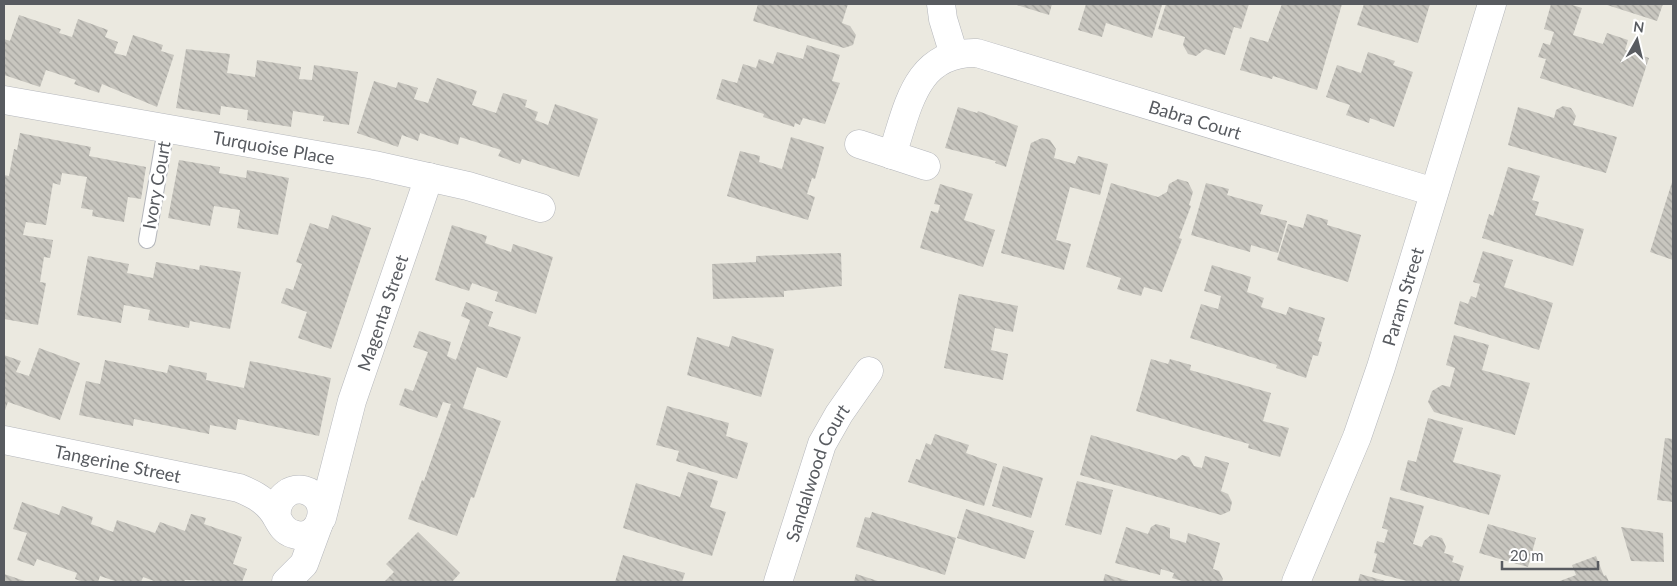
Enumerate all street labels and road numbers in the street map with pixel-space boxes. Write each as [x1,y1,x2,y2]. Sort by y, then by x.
street label: Babra Court [1146,95,1245,144]
street label: Turquoise Place [211,126,337,169]
street label: Ivory Court [137,139,175,231]
street label: Param Street [1377,244,1428,348]
street label: Magenta Street [352,251,413,374]
street label: Sandalwood Court [781,399,854,544]
street label: Tangerine Street [52,440,183,487]

